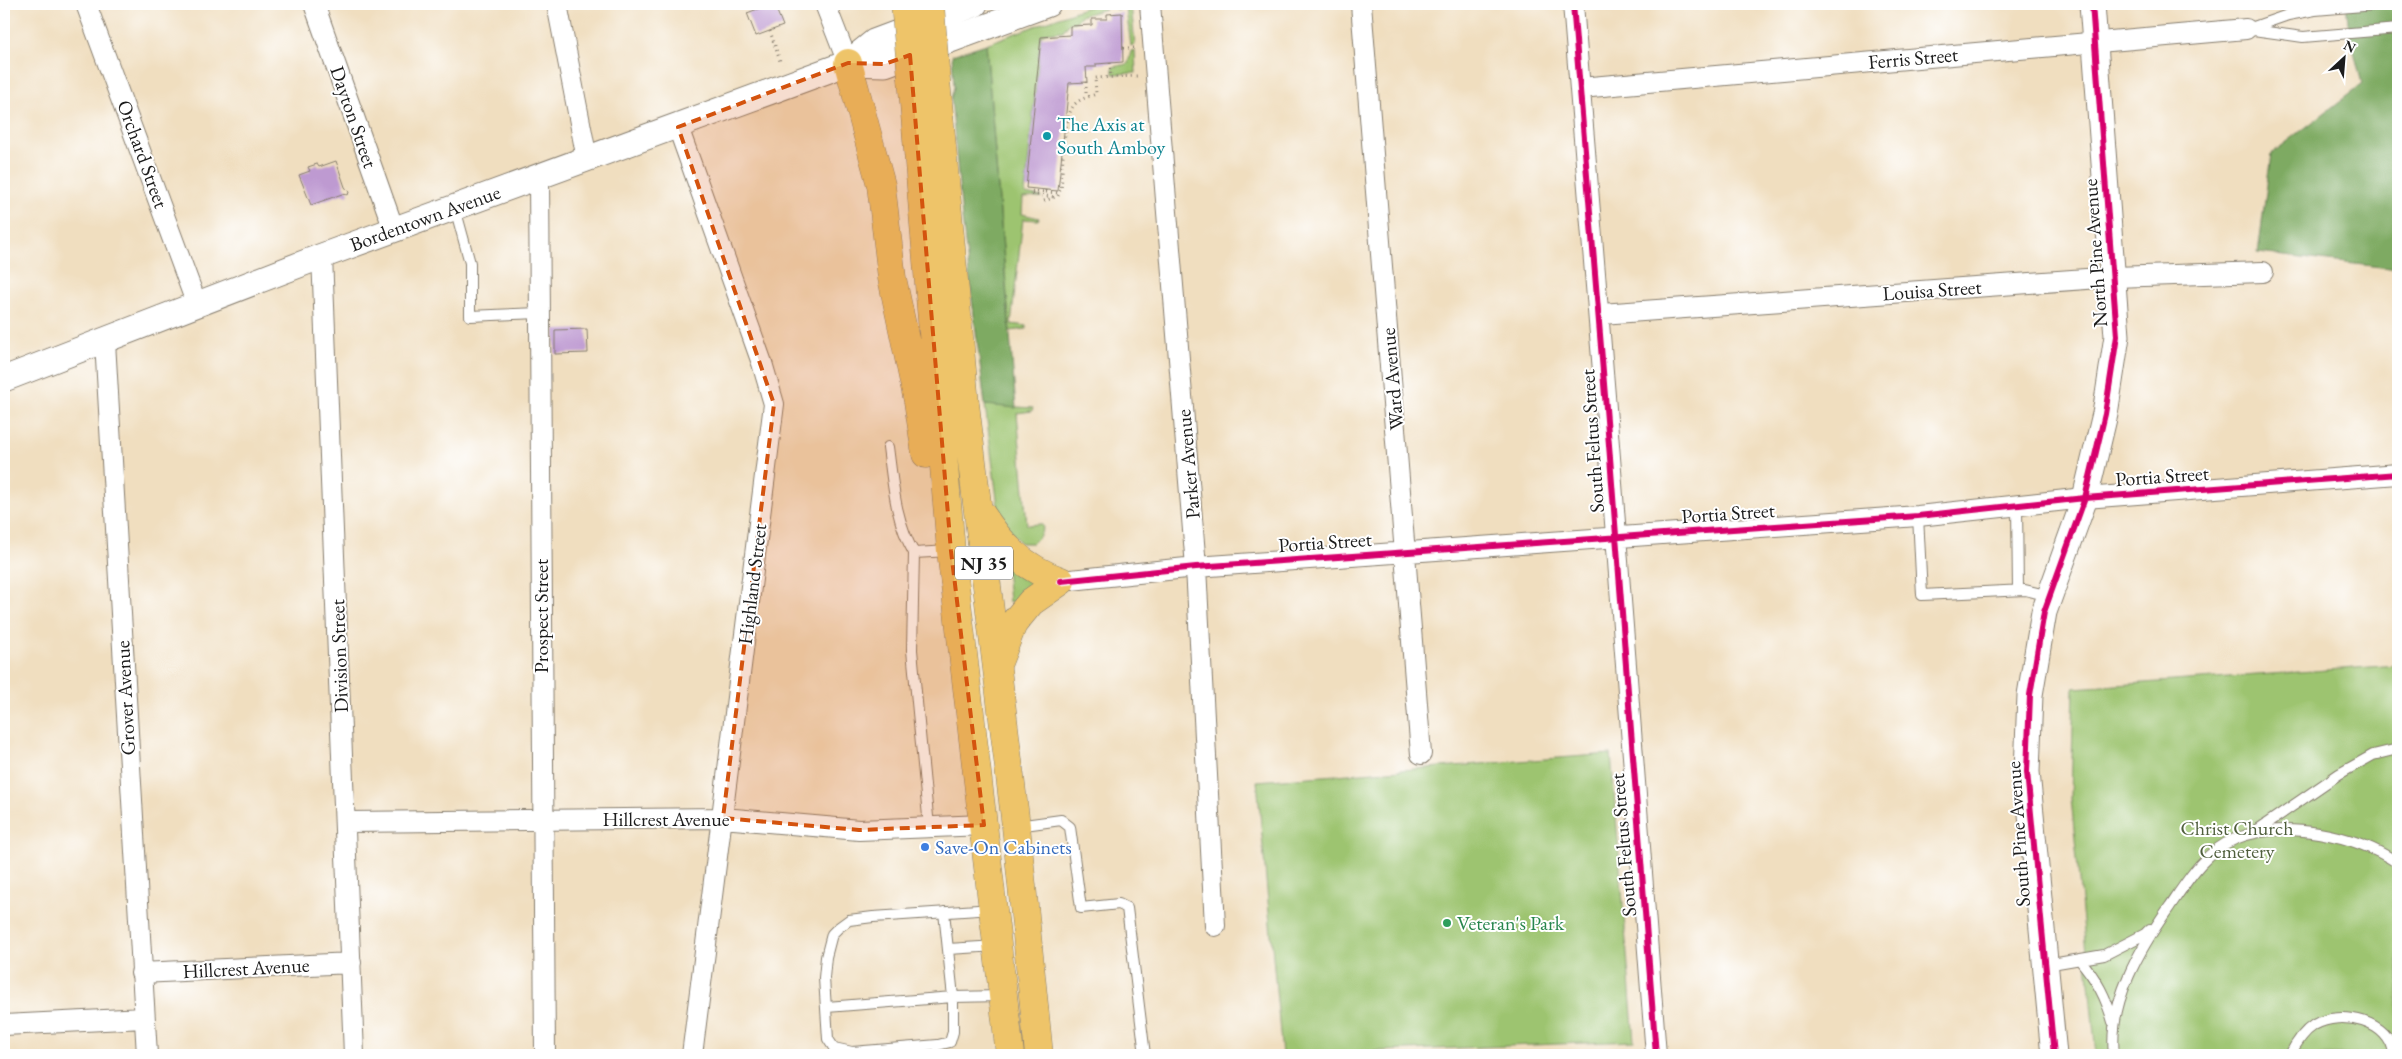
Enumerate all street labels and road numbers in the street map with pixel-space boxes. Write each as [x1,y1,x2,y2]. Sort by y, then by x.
street label: Ferris Street [1867,41,1960,75]
street label: Dayton Street [324,63,384,172]
street label: Orchard Street [111,96,175,212]
street label: North Pine Avenue [2077,178,2113,328]
street label: Bordentown Avenue [346,179,504,257]
street label: Louisa Street [1882,274,1983,306]
street label: Ward Avenue [1375,327,1409,431]
street label: South Feltus Street [1574,368,1610,514]
street label: Parker Avenue [1170,408,1206,520]
street label: Portia Street [2114,460,2210,492]
street label: Portia Street [1680,497,1776,529]
street label: Highland Street [732,521,772,646]
street label: Portia Street [1277,526,1373,558]
road number: NJ 35 [955,546,1013,580]
street label: Prospect Street [528,558,554,673]
street label: Division Street [324,598,354,713]
street label: Grover Avenue [109,640,141,756]
street label: South Pine Avenue [2000,760,2036,908]
street label: South Feltus Street [1604,772,1642,918]
street label: Hillcrest Avenue [602,806,730,832]
street label: Hillcrest Avenue [182,952,310,984]

